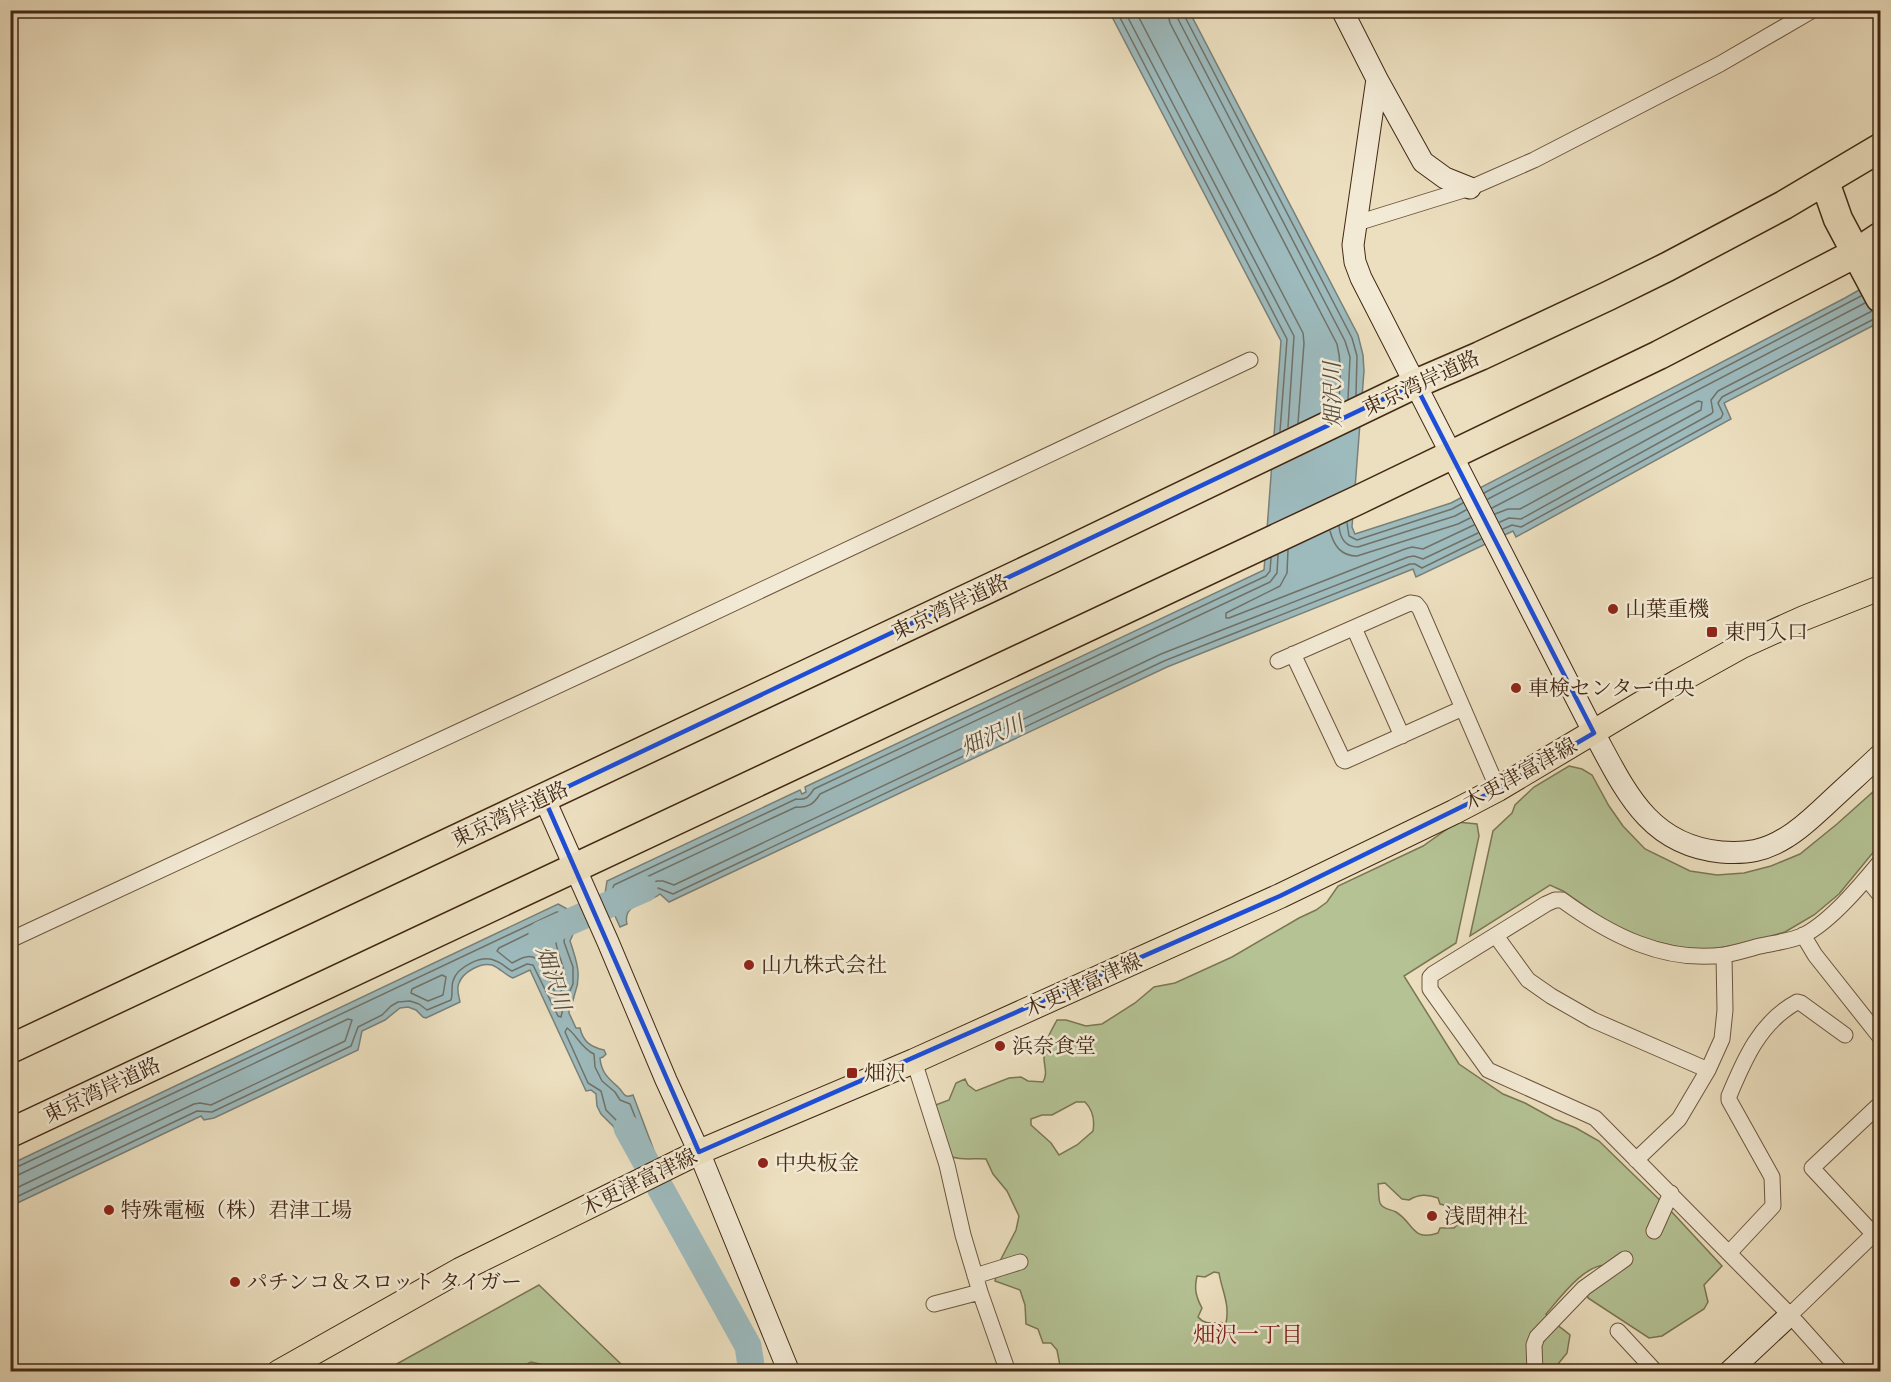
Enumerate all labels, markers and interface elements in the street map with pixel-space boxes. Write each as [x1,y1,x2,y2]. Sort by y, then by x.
street label: 東京湾岸道路 [1357,342,1484,423]
water label: 畑沢川 [1315,360,1349,428]
street label: 東京湾岸道路 [886,566,1013,647]
place label: 山葉重機 [1625,593,1709,624]
marker: 山葉重機 [1606,602,1620,616]
place label: 東門入口 [1724,616,1808,647]
marker: 東門入口 [1705,625,1719,639]
place label: 車検センター中央 [1528,672,1695,703]
marker: 車検センター中央 [1509,681,1523,695]
water label: 畑沢川 [955,706,1030,763]
street label: 木更津富津線 [1457,729,1582,818]
street label: 東京湾岸道路 [446,773,573,854]
water label: 畑沢川 [529,942,580,1016]
street label: 木更津富津線 [1019,945,1147,1024]
place label: 山九株式会社 [761,949,887,980]
marker: 山九株式会社 [742,958,756,972]
place label: 浜奈食堂 [1012,1030,1096,1061]
marker: 浜奈食堂 [993,1039,1007,1053]
street label: 東京湾岸道路 [38,1049,165,1130]
place label: 畑沢 [864,1057,906,1088]
marker: 畑沢 [845,1066,859,1080]
street label: 木更津富津線 [575,1140,702,1223]
place label: 中央板金 [775,1147,859,1178]
marker: 中央板金 [756,1156,770,1170]
place label: 特殊電極（株）君津工場 [121,1194,352,1225]
place label: 浅間神社 [1444,1200,1528,1231]
marker: 特殊電極（株）君津工場 [102,1203,116,1217]
marker: 浅間神社 [1425,1209,1439,1223]
place label: パチンコ＆スロット タイガー [247,1266,522,1297]
marker: パチンコ＆スロット タイガー [228,1275,242,1289]
district label: 畑沢一丁目 [1193,1318,1303,1350]

